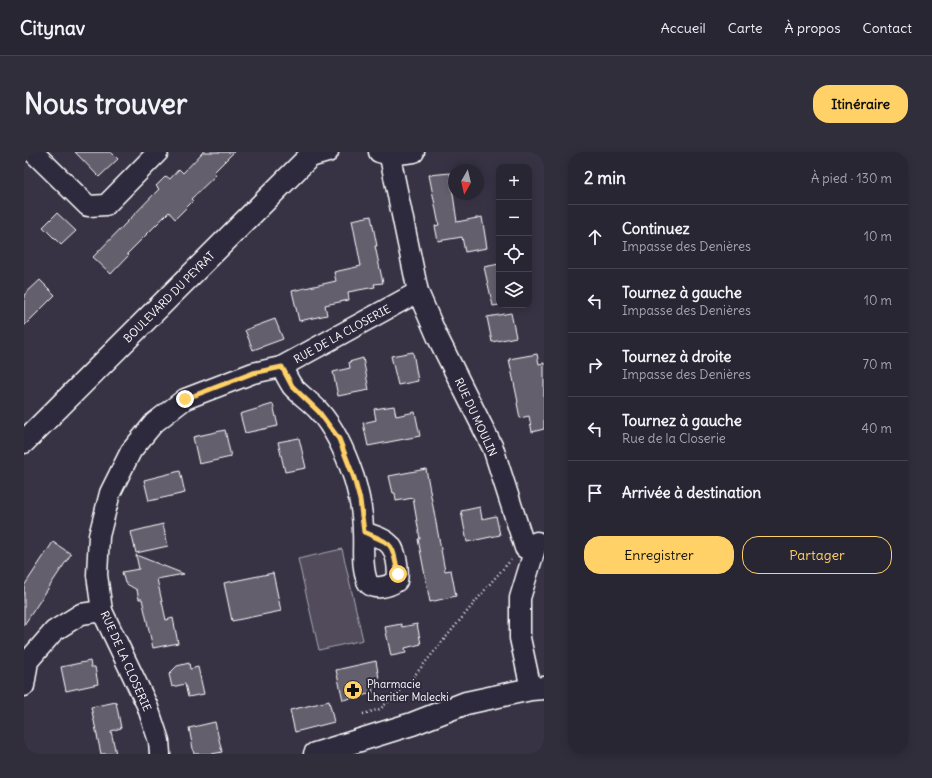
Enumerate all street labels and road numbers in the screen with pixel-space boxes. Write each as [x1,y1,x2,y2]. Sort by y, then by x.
street label: BOULEVARD DU PEYRAT [121,248,218,345]
street label: RUE DE LA CLOSERIE [291,302,393,366]
street label: RUE DU MOULIN [452,376,500,458]
street label: RUE DE LA CLOSERIE [98,609,154,713]

